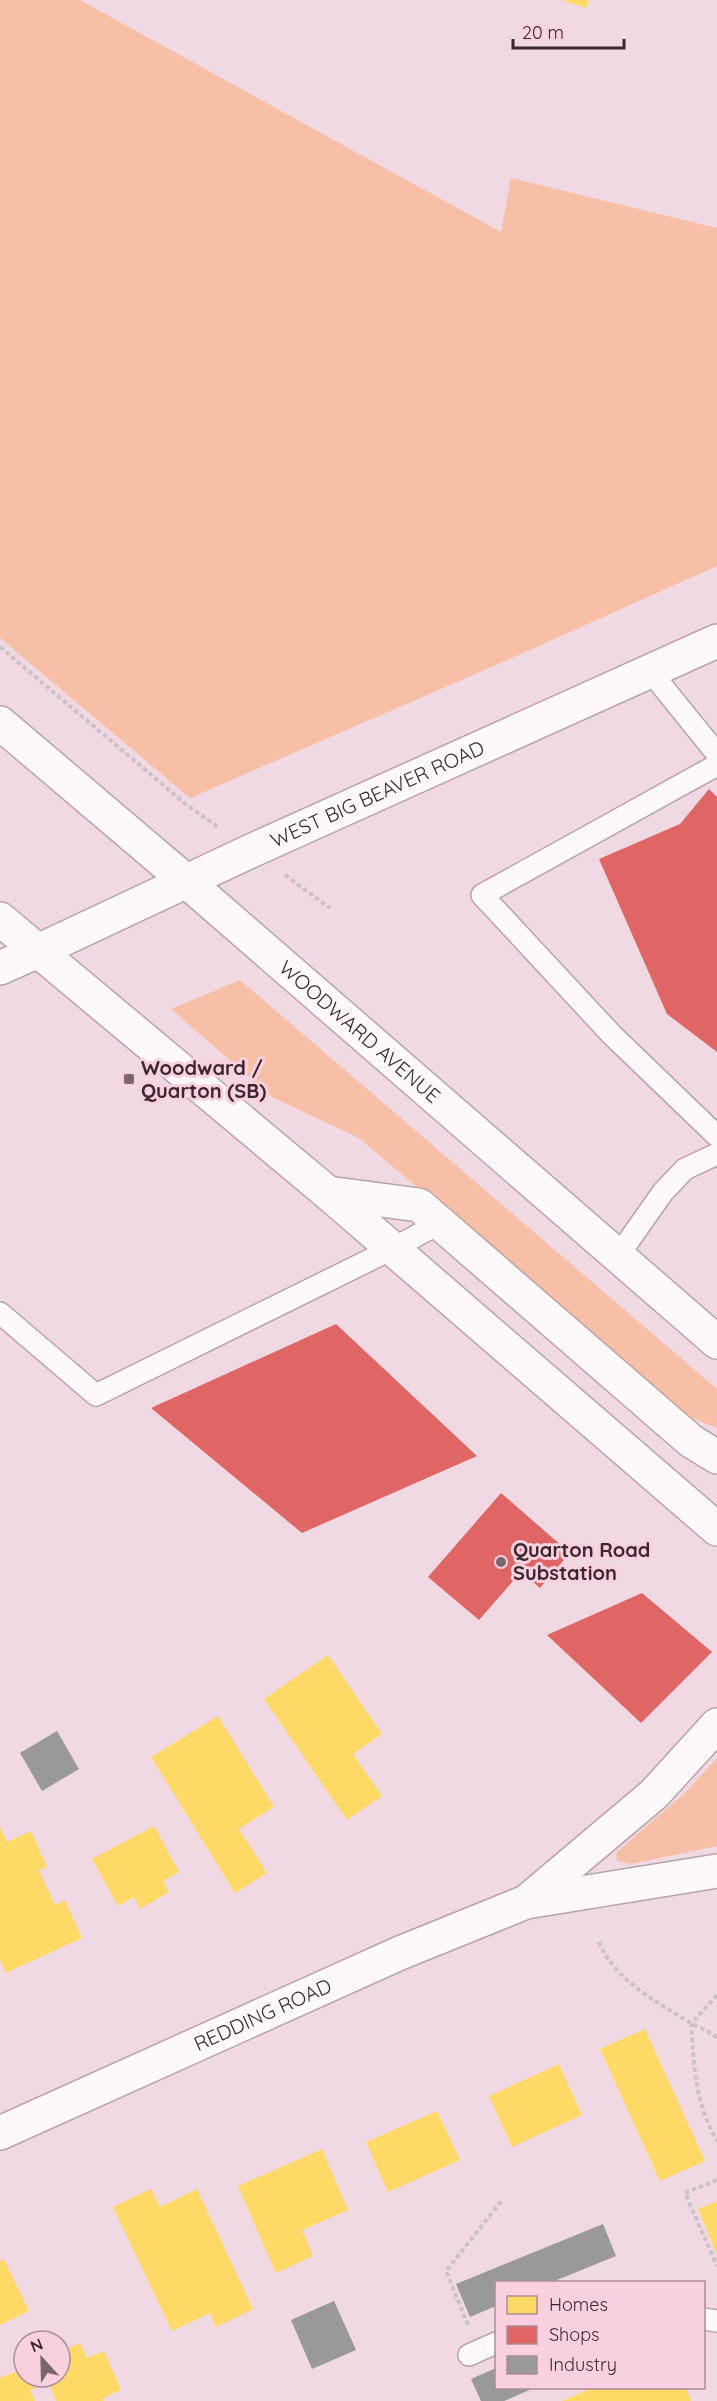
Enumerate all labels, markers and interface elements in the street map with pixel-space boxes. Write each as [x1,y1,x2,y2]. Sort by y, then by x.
scale bar [513,12,624,50]
text: 20 m [522,21,564,44]
street label: WEST BIG BEAVER ROAD [266,735,488,852]
street label: WOODWARD AVENUE [274,955,446,1108]
place label: Woodward / Quarton (SB) [141,1055,266,1103]
marker: Woodward / Quarton (SB) [122,1072,136,1086]
place label: Quarton Road Substation [513,1537,650,1585]
marker: Quarton Road Substation [494,1555,508,1569]
street label: REDDING ROAD [190,1973,335,2056]
legend [495,2281,705,2389]
text: Homes [549,2293,608,2316]
text: Shops [549,2323,600,2346]
north arrow [12,2329,72,2389]
text: N [27,2334,46,2357]
text: Industry [549,2353,617,2376]

